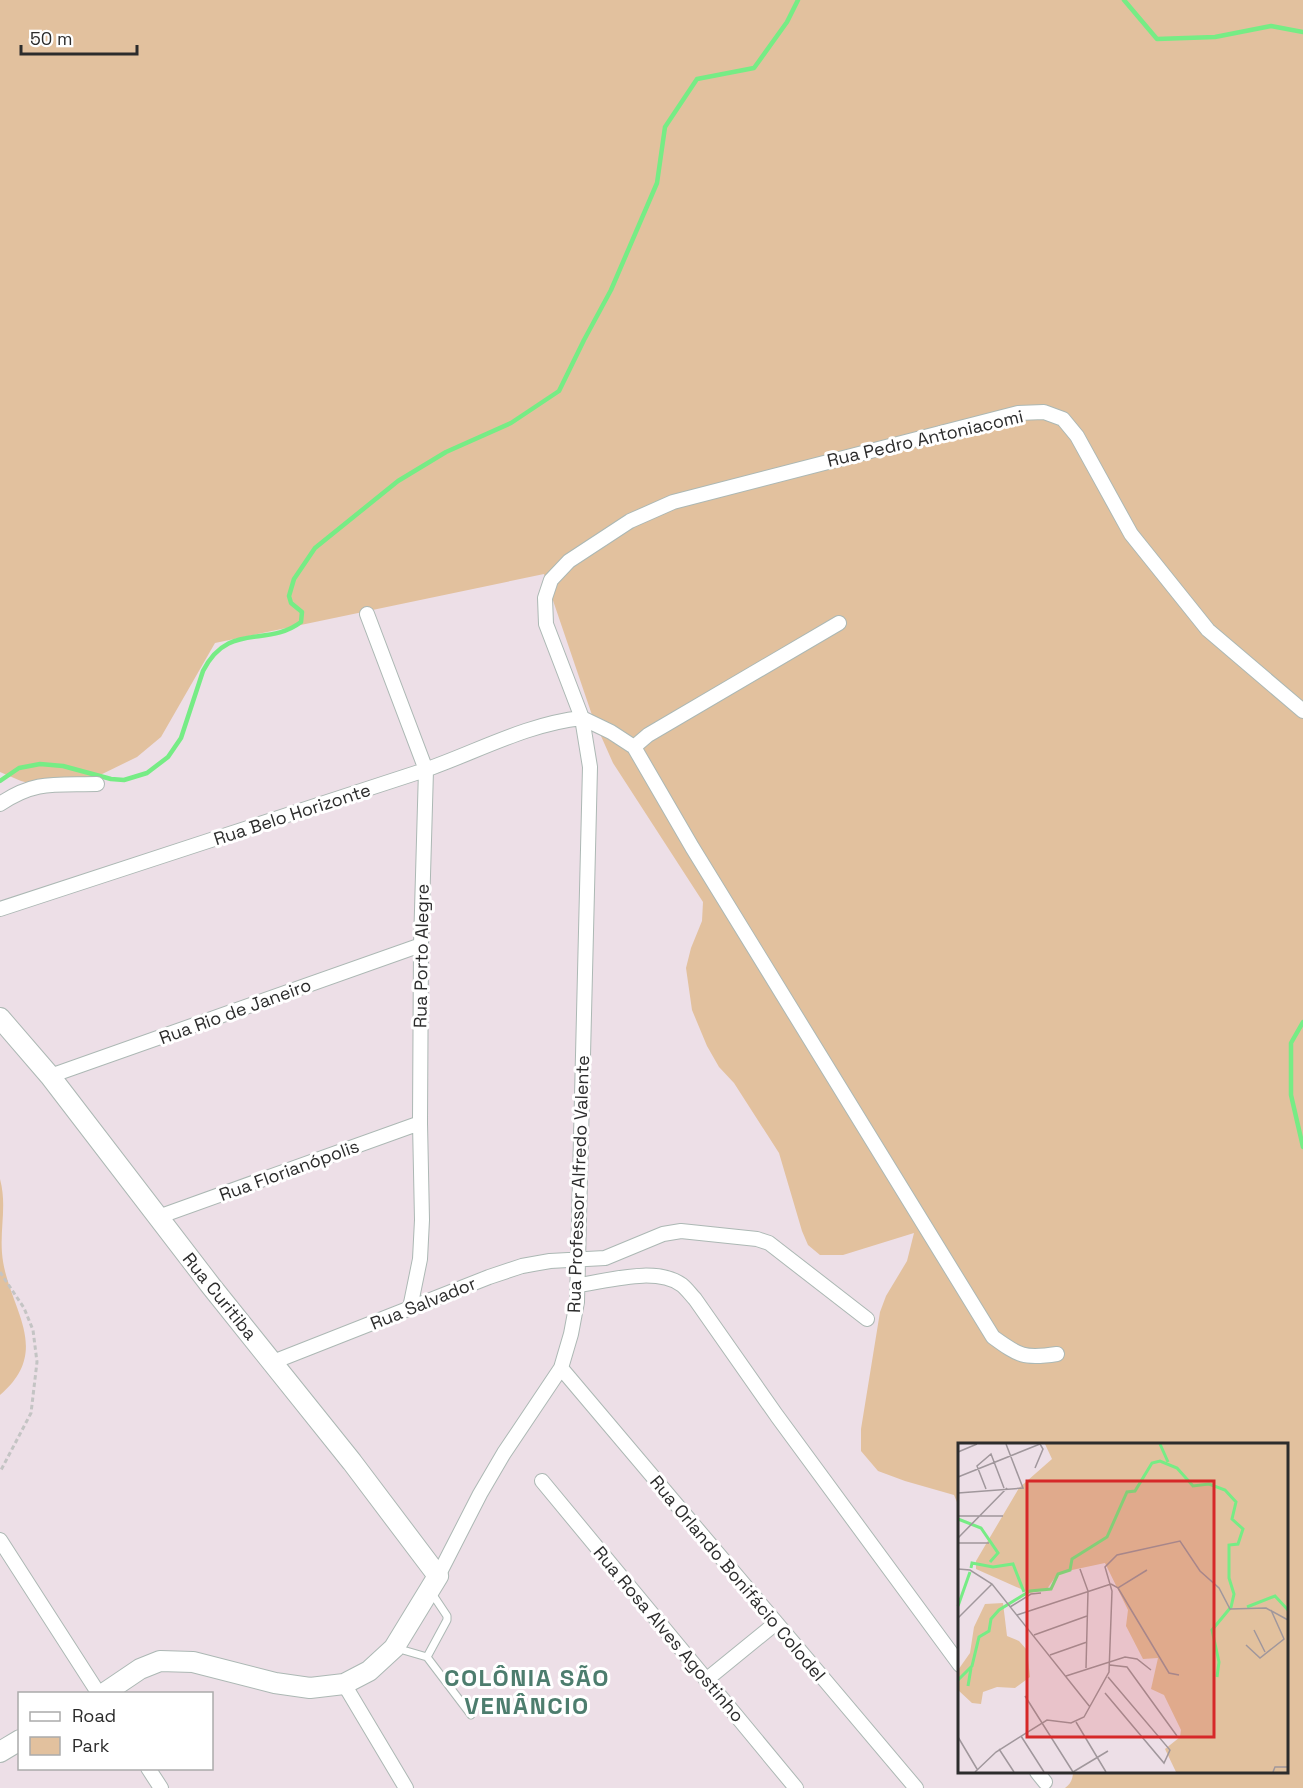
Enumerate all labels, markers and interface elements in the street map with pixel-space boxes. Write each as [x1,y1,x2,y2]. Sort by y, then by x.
scale bar [21,18,136,56]
text: 50 m [30,27,72,50]
street label: Rua Pedro Antoniacomi [825,404,1025,472]
street label: Rua Belo Horizonte [211,778,373,850]
street label: Rua Porto Alegre [408,884,434,1028]
street label: Rua Rio de Janeiro [156,973,314,1049]
street label: Rua Professor Alfredo Valente [562,1055,594,1313]
street label: Rua Florianópolis [216,1134,362,1206]
street label: Rua Curitiba [178,1248,262,1344]
street label: Rua Salvador [367,1271,479,1335]
inset map [958,1443,1288,1773]
street label: Rua Orlando Bonifácio Colodel [645,1470,831,1686]
street label: Rua Rosa Alves Agostinho [589,1541,749,1727]
district label: COLÔNIA SÃO VENÂNCIO [444,1662,610,1721]
legend [18,1692,213,1770]
text: Road [72,1704,116,1727]
text: Park [72,1734,110,1757]

